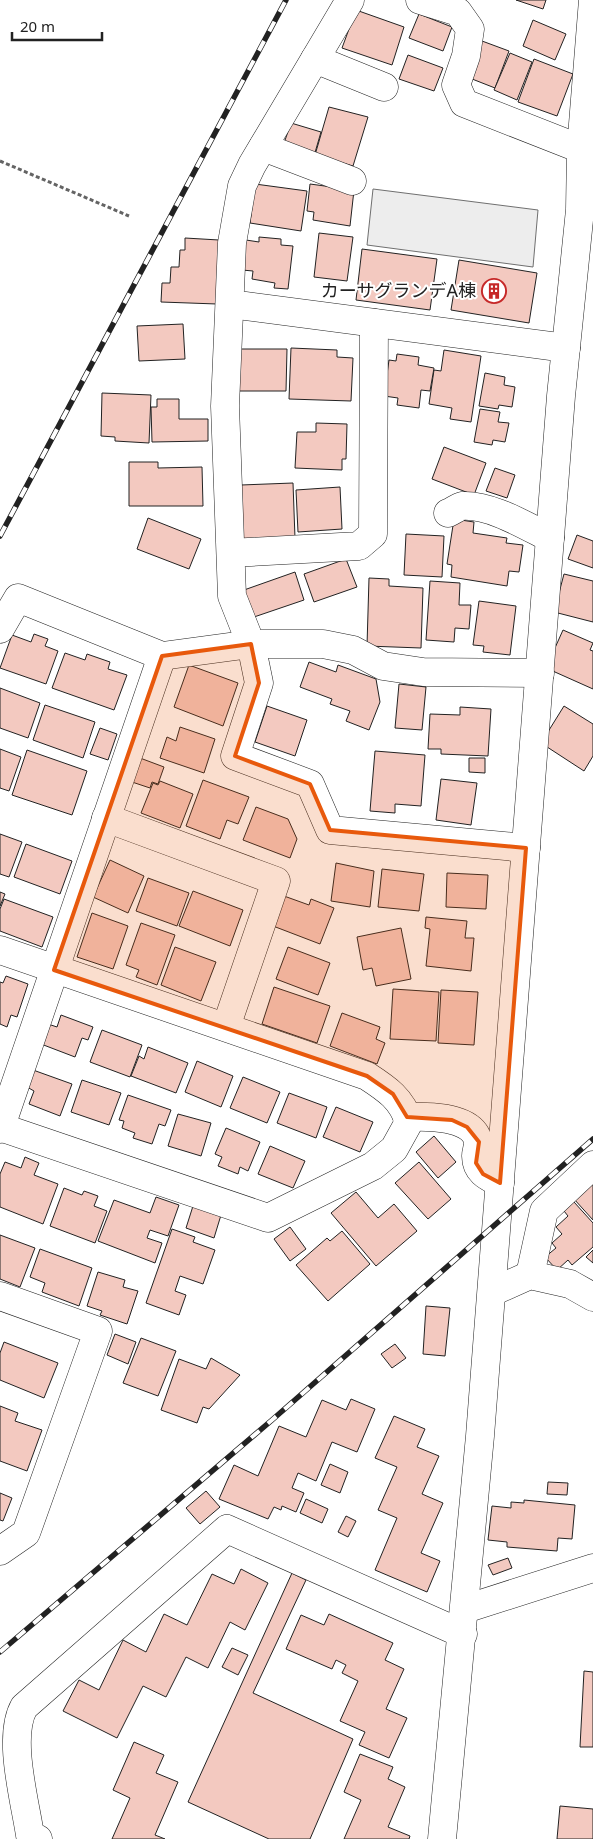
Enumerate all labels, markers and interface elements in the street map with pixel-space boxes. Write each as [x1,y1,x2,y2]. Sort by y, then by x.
scale bar [12,10,102,42]
text: 20 m [20,16,55,36]
place label: カーサグランデA棟 [321,278,476,302]
building icon: カーサグランデA棟 [481,278,507,304]

